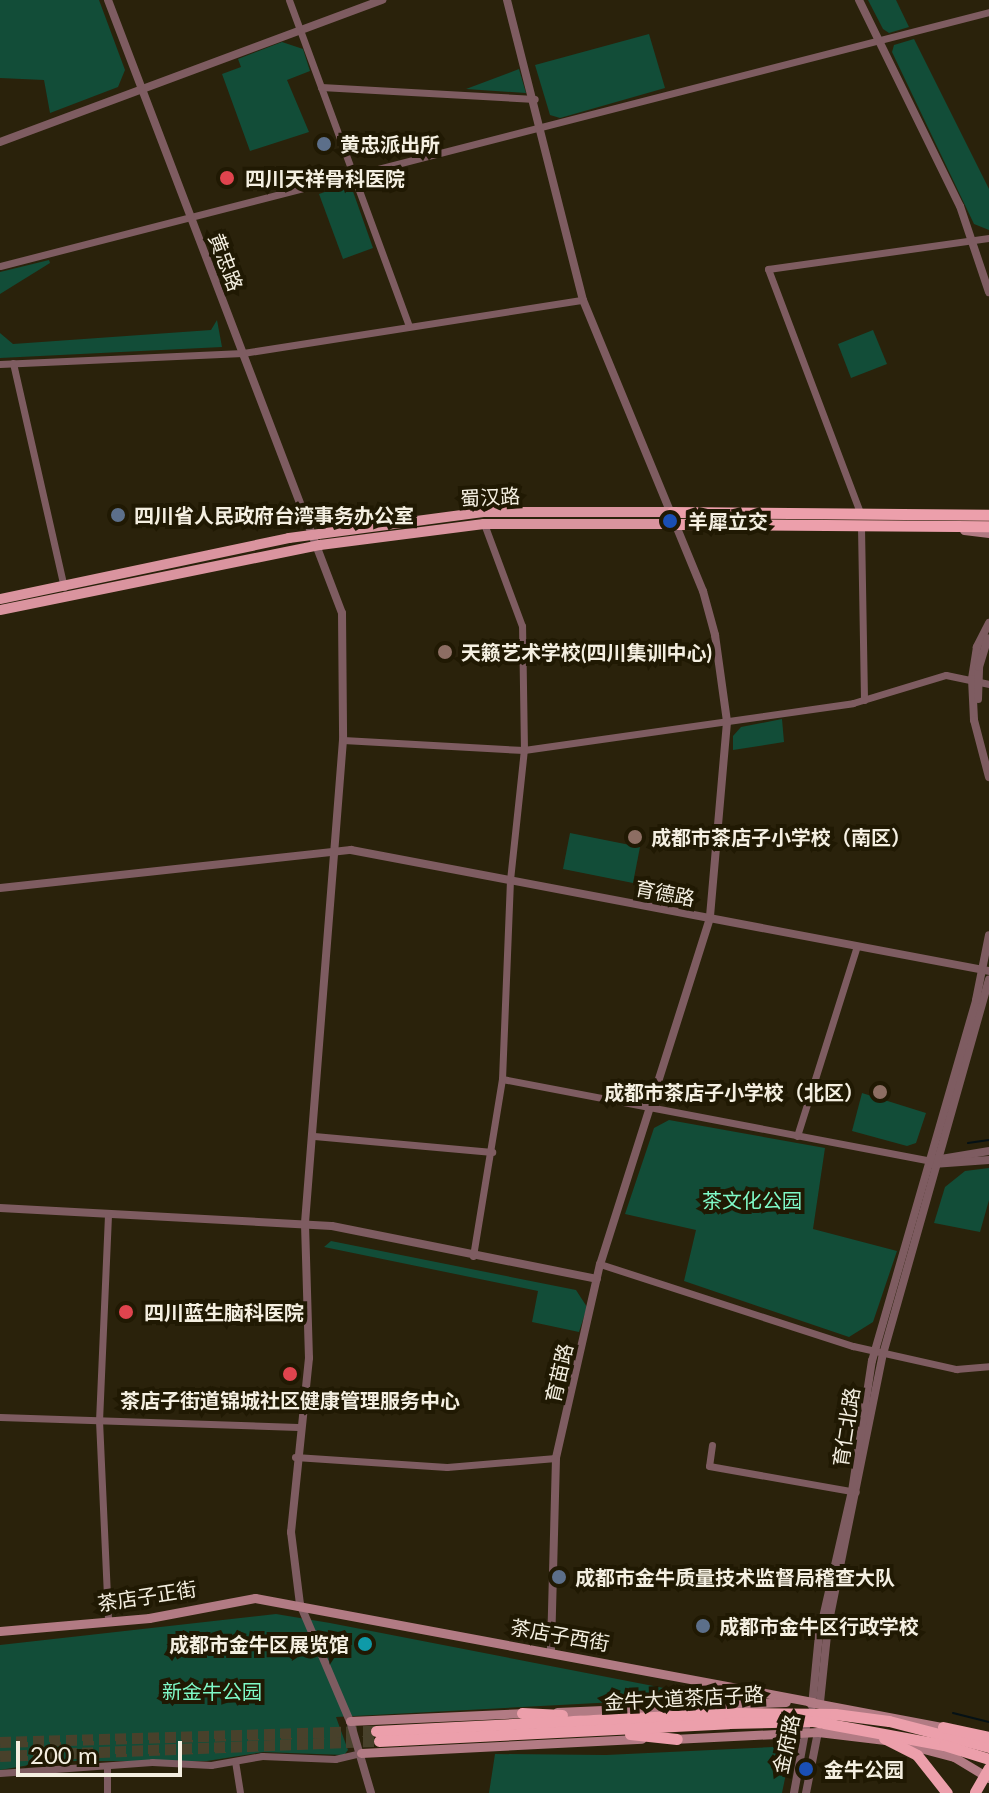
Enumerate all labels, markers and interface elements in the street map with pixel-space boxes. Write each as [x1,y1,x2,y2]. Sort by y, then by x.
place label: 黄忠派出所 [340,132,440,156]
marker: 黄忠派出所 [315,135,333,153]
place label: 四川天祥骨科医院 [245,166,405,190]
marker: 四川天祥骨科医院 [216,167,238,189]
street label: 黄忠路 [204,230,248,294]
street label: 蜀汉路 [459,483,521,511]
place label: 四川省人民政府台湾事务办公室 [134,503,414,527]
marker: 四川省人民政府台湾事务办公室 [109,506,127,524]
place label: 羊犀立交 [688,509,768,533]
marker: 羊犀立交 [659,510,681,532]
place label: 天籁艺术学校(四川集训中心) [461,640,712,664]
marker: 天籁艺术学校(四川集训中心) [436,643,454,661]
place label: 成都市茶店子小学校（南区） [651,825,911,849]
marker: 成都市茶店子小学校（南区） [626,828,644,846]
street label: 育德路 [633,875,697,911]
place label: 成都市茶店子小学校（北区） [604,1080,864,1104]
marker: 成都市茶店子小学校（北区） [871,1083,889,1101]
park label: 茶文化公园 [702,1188,802,1212]
place label: 四川蓝生脑科医院 [144,1300,304,1324]
marker: 四川蓝生脑科医院 [115,1301,137,1323]
street label: 育苗路 [541,1341,577,1405]
marker: 茶店子街道锦城社区健康管理服务中心 [279,1363,301,1385]
street label: 育仁北路 [828,1386,864,1468]
place label: 茶店子街道锦城社区健康管理服务中心 [120,1388,460,1412]
place label: 成都市金牛质量技术监督局稽查大队 [575,1565,895,1589]
marker: 成都市金牛质量技术监督局稽查大队 [550,1568,568,1586]
street label: 茶店子正街 [96,1576,198,1616]
street label: 茶店子西街 [509,1614,611,1656]
place label: 成都市金牛区行政学校 [719,1614,919,1638]
marker: 成都市金牛区行政学校 [694,1617,712,1635]
place label: 成都市金牛区展览馆 [169,1632,349,1656]
marker: 成都市金牛区展览馆 [356,1635,374,1653]
park label: 新金牛公园 [162,1679,262,1703]
street label: 金牛大道茶店子路 [603,1682,765,1714]
street label: 金府路 [768,1712,804,1776]
scale bar [20,1725,186,1775]
text: 200 m [30,1740,98,1769]
place label: 金牛公园 [824,1757,904,1781]
marker: 金牛公园 [795,1758,817,1780]

